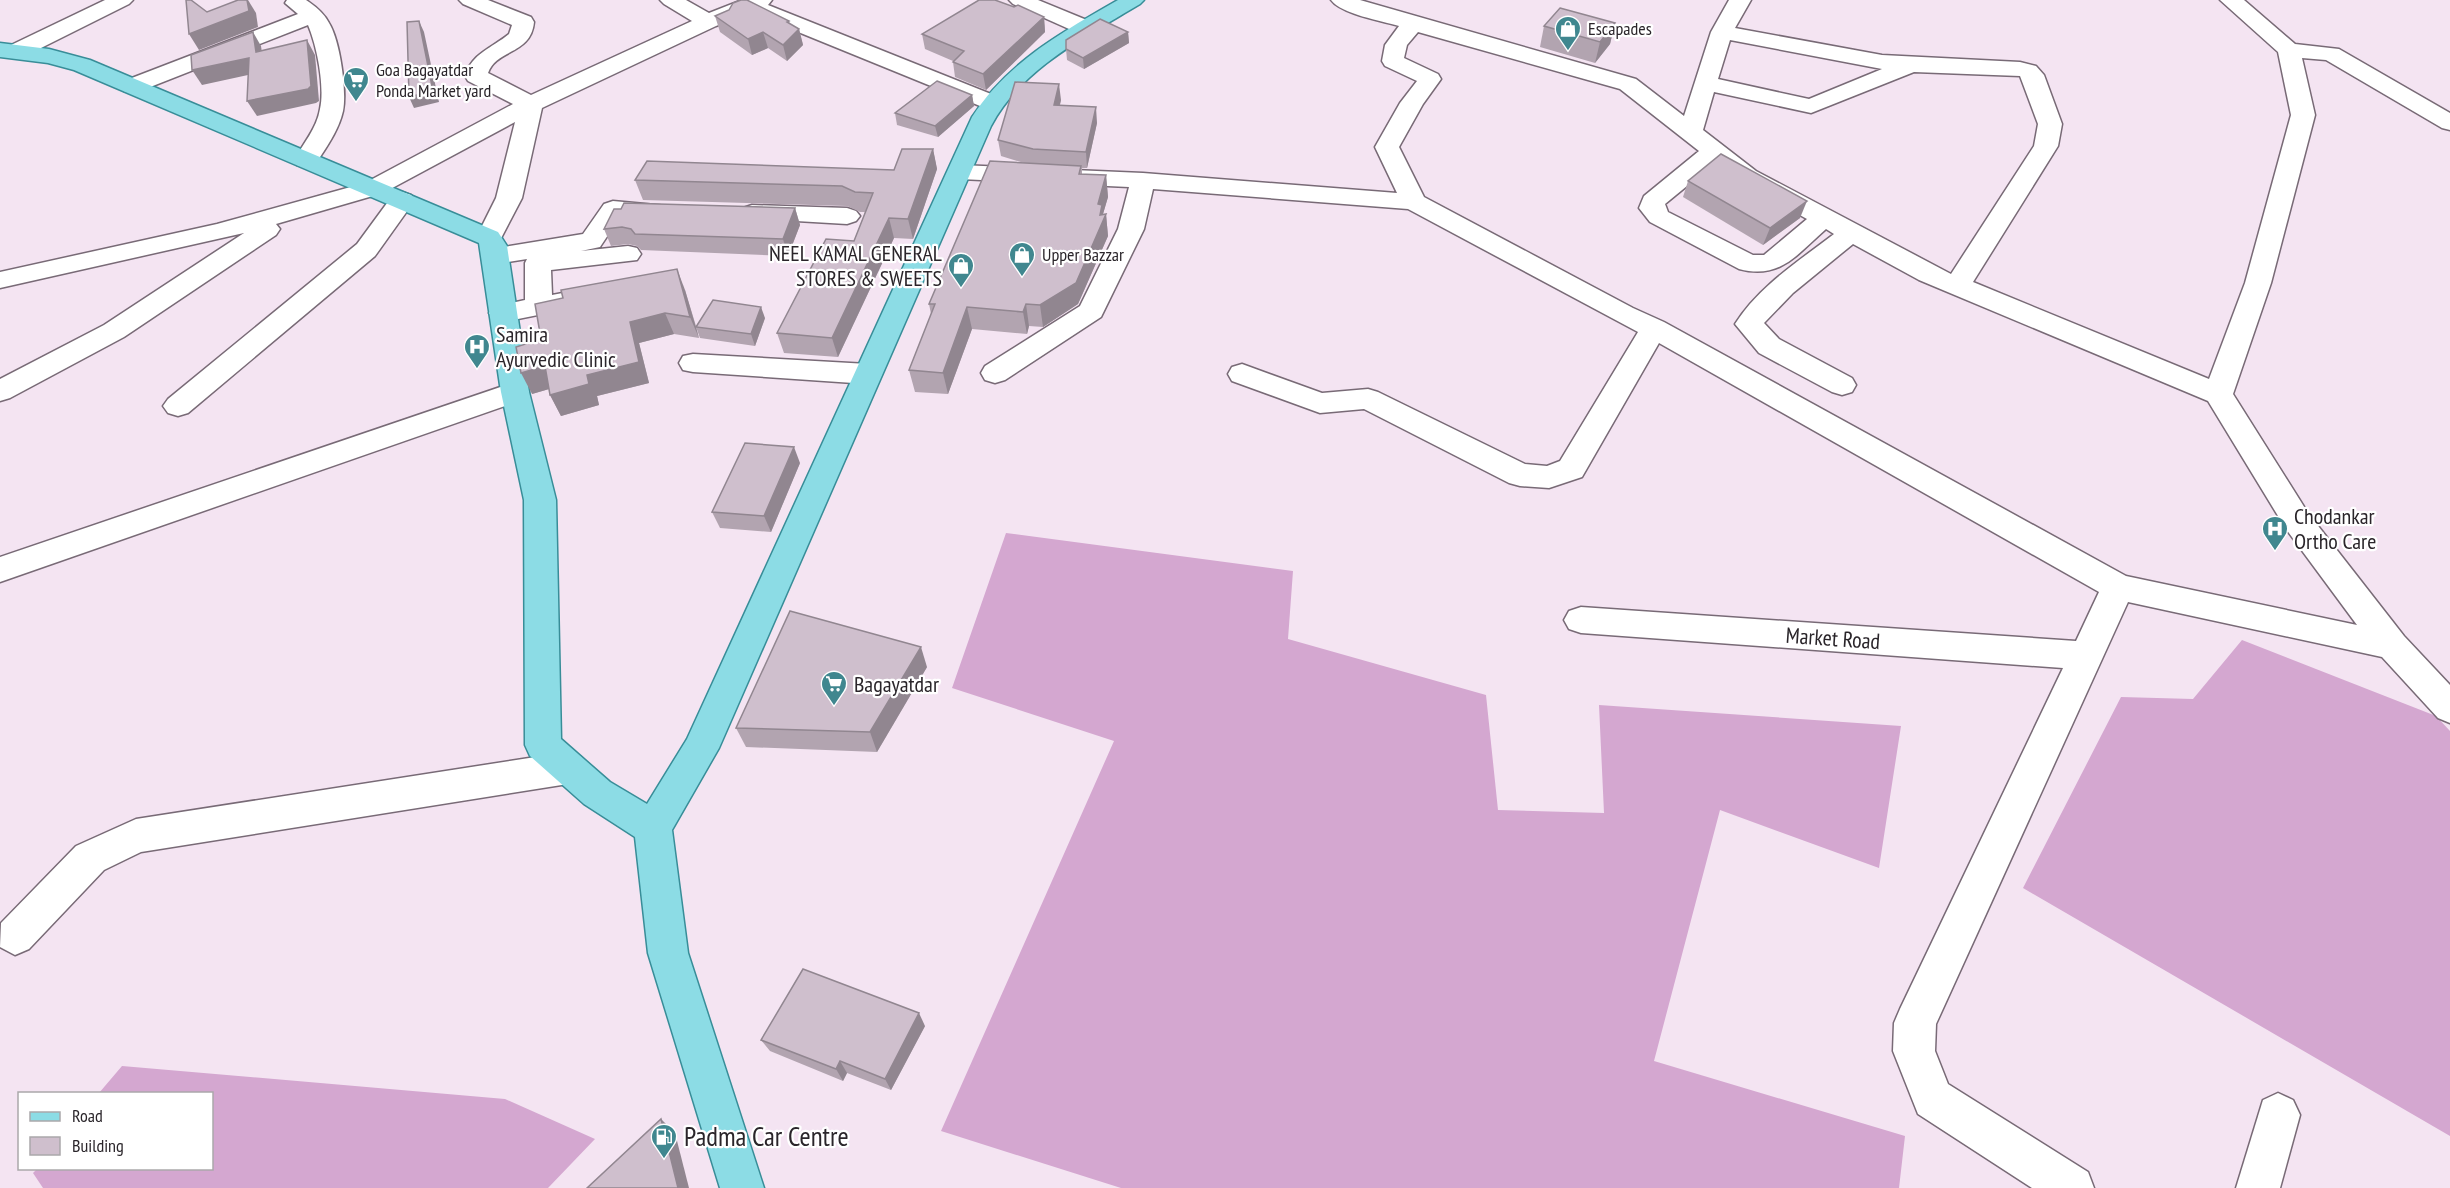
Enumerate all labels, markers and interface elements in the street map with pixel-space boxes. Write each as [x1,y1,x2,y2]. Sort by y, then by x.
shop icon: Escapades [1553,14,1583,52]
place label: Escapades [1588,17,1652,40]
place label: Goa Bagayatdar Ponda Market yard [376,58,491,102]
supermarket icon: Goa Bagayatdar Ponda Market yard [341,65,371,103]
place label: NEEL KAMAL GENERAL STORES & SWEETS [769,239,942,292]
shop icon: Upper Bazzar [1007,240,1037,278]
place label: Upper Bazzar [1042,243,1124,266]
shop icon: NEEL KAMAL GENERAL STORES & SWEETS [946,251,976,289]
place label: Samira Ayurvedic Clinic [496,320,616,373]
hospital icon: Samira Ayurvedic Clinic [462,332,492,370]
place label: Chodankar Ortho Care [2294,502,2376,555]
hospital icon: Chodankar Ortho Care [2260,514,2290,552]
street label: Market Road [1785,621,1881,655]
supermarket icon: Bagayatdar [819,669,849,707]
place label: Bagayatdar [854,670,939,698]
legend [18,1092,213,1170]
text: Road [72,1104,103,1127]
place label: Padma Car Centre [684,1119,849,1153]
fuel station icon: Padma Car Centre [649,1122,679,1160]
text: Building [72,1134,124,1157]

